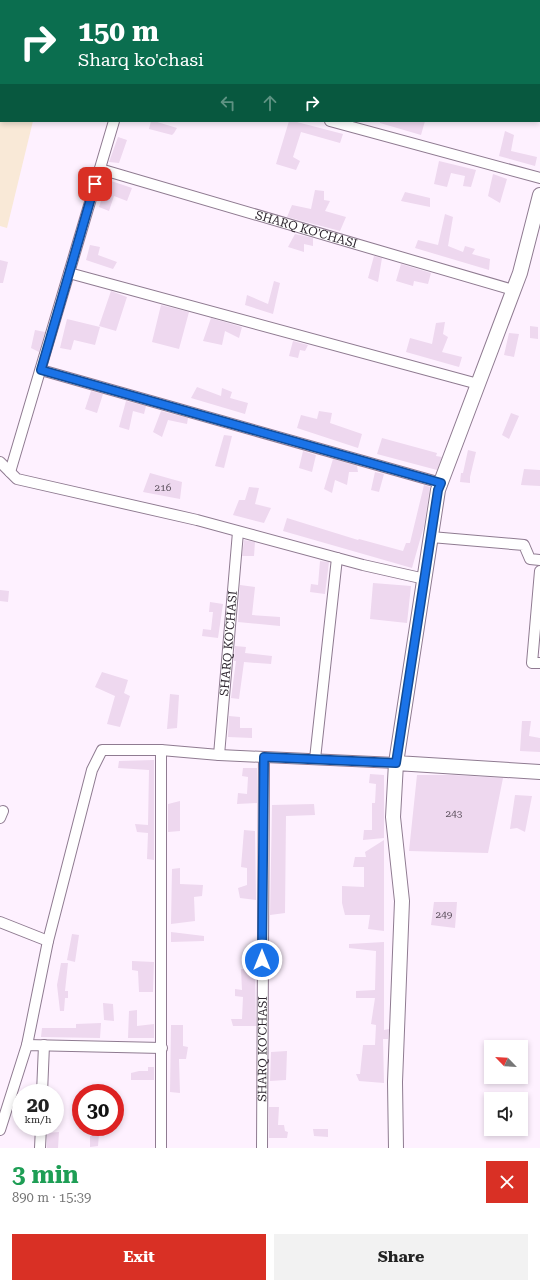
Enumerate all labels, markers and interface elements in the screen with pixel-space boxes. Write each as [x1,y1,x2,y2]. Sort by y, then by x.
text: 150 m [78,15,159,48]
icon: right [12,16,64,68]
text: Sharq ko'chasi [78,49,204,70]
icon: left [217,92,239,114]
icon: ahead [259,92,281,114]
icon: right [301,92,323,114]
pin [78,167,112,201]
icon: arrive [84,173,106,195]
street label: SHARQ KO'CHASI [254,208,359,251]
house number: 216 [155,482,172,493]
street label: SHARQ KO'CHASI [217,590,240,697]
house number: 243 [446,808,463,819]
house number: 249 [436,909,453,920]
position arrow [241,939,283,981]
street label: SHARQ KO'CHASI [255,996,270,1102]
north arrow [484,1040,528,1084]
map controls [484,1040,528,1136]
speed limit sign: 30 [72,1084,124,1136]
button: sound [484,1092,528,1136]
text: 20 [27,1093,49,1117]
text: km/h [25,1114,51,1125]
text: 3 min [12,1161,79,1189]
button: close [486,1161,528,1203]
text: 890 m · 15:39 [12,1190,91,1205]
button: Exit [12,1234,266,1280]
button: Share [274,1234,528,1280]

